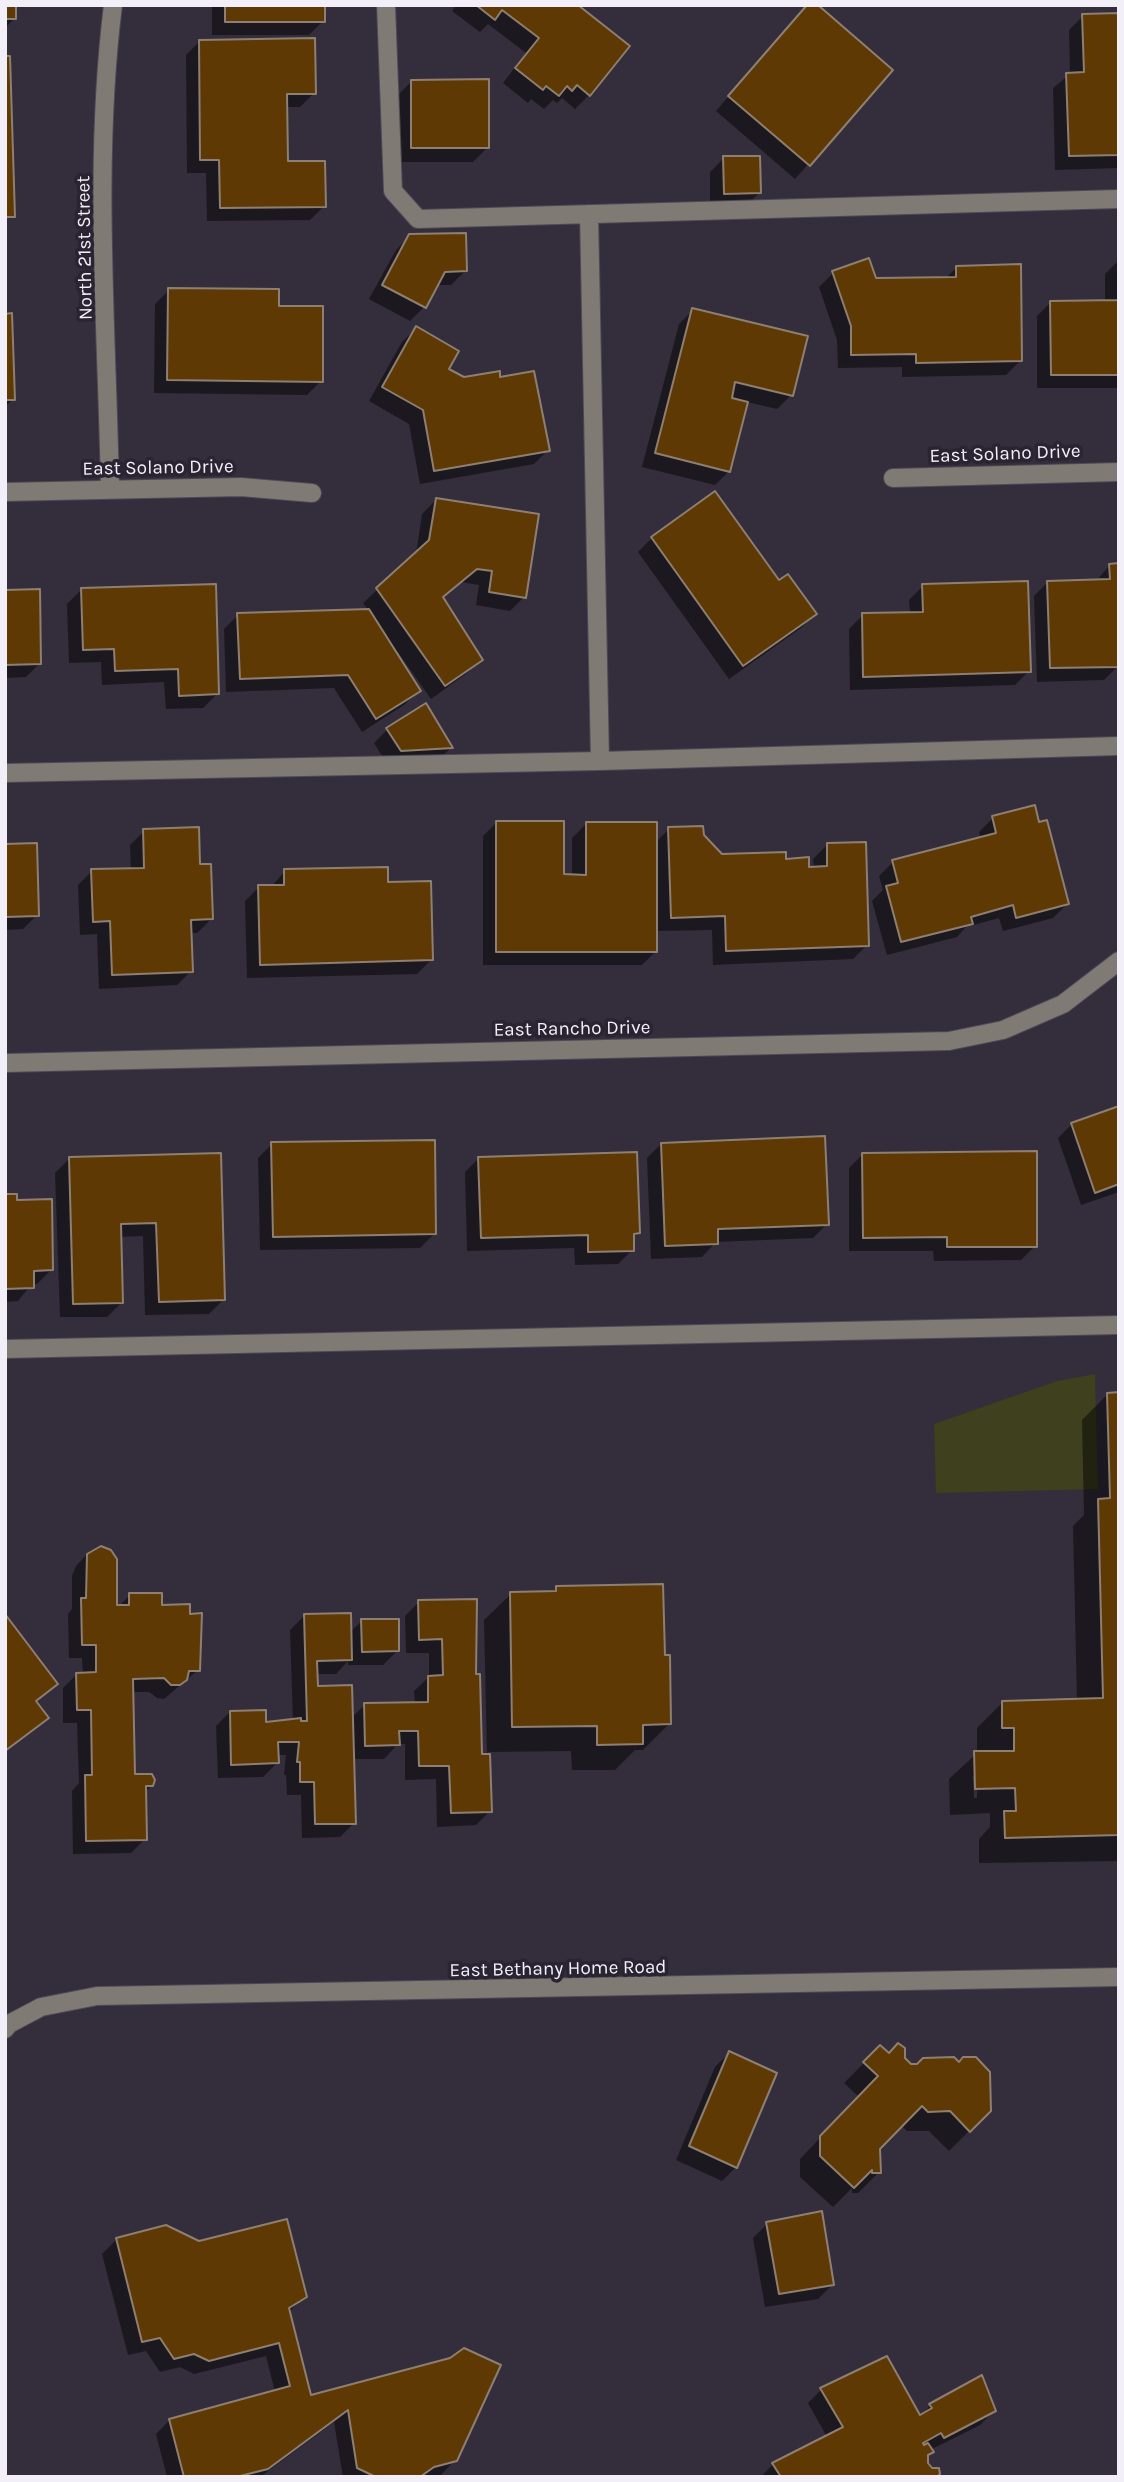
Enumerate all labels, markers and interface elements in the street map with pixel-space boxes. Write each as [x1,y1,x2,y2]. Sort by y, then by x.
street label: North 21st Street [72,176,98,320]
street label: East Solano Drive [929,440,1081,468]
street label: East Solano Drive [82,455,234,481]
street label: East Rancho Drive [493,1016,651,1042]
street label: East Bethany Home Road [449,1956,667,1982]

